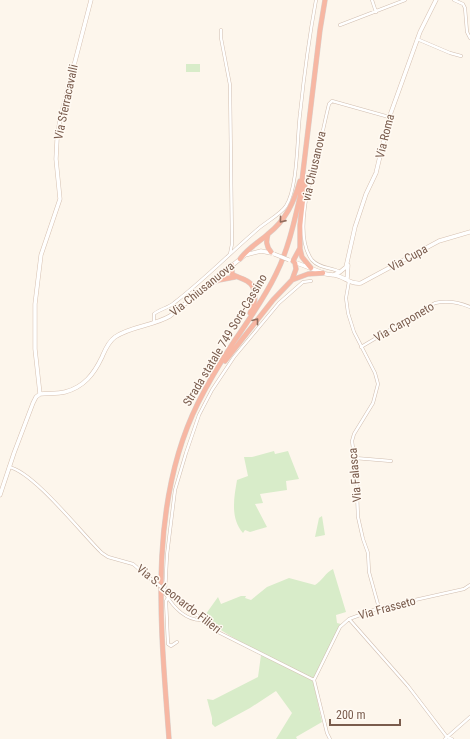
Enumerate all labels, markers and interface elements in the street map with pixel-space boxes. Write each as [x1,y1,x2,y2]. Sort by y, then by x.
street label: Via Sferracavalli [51,63,81,141]
street label: Via Roma [373,112,397,160]
street label: via Chiusanova [299,129,329,202]
one-way arrow [279,215,286,222]
street label: Via Cupa [386,242,430,274]
street label: Via Chiusanuova [167,259,237,319]
street label: Strada statale 749 Sora-Cassino [180,271,270,409]
street label: Via Carponeto [371,299,437,345]
one-way arrow [252,318,259,325]
street label: Via Falasca [346,447,364,503]
street label: Via S. Leonardo Filieri [134,562,224,636]
street label: Via Frasseto [357,594,417,622]
scale bar [330,701,400,727]
text: 200 m [336,708,366,722]

